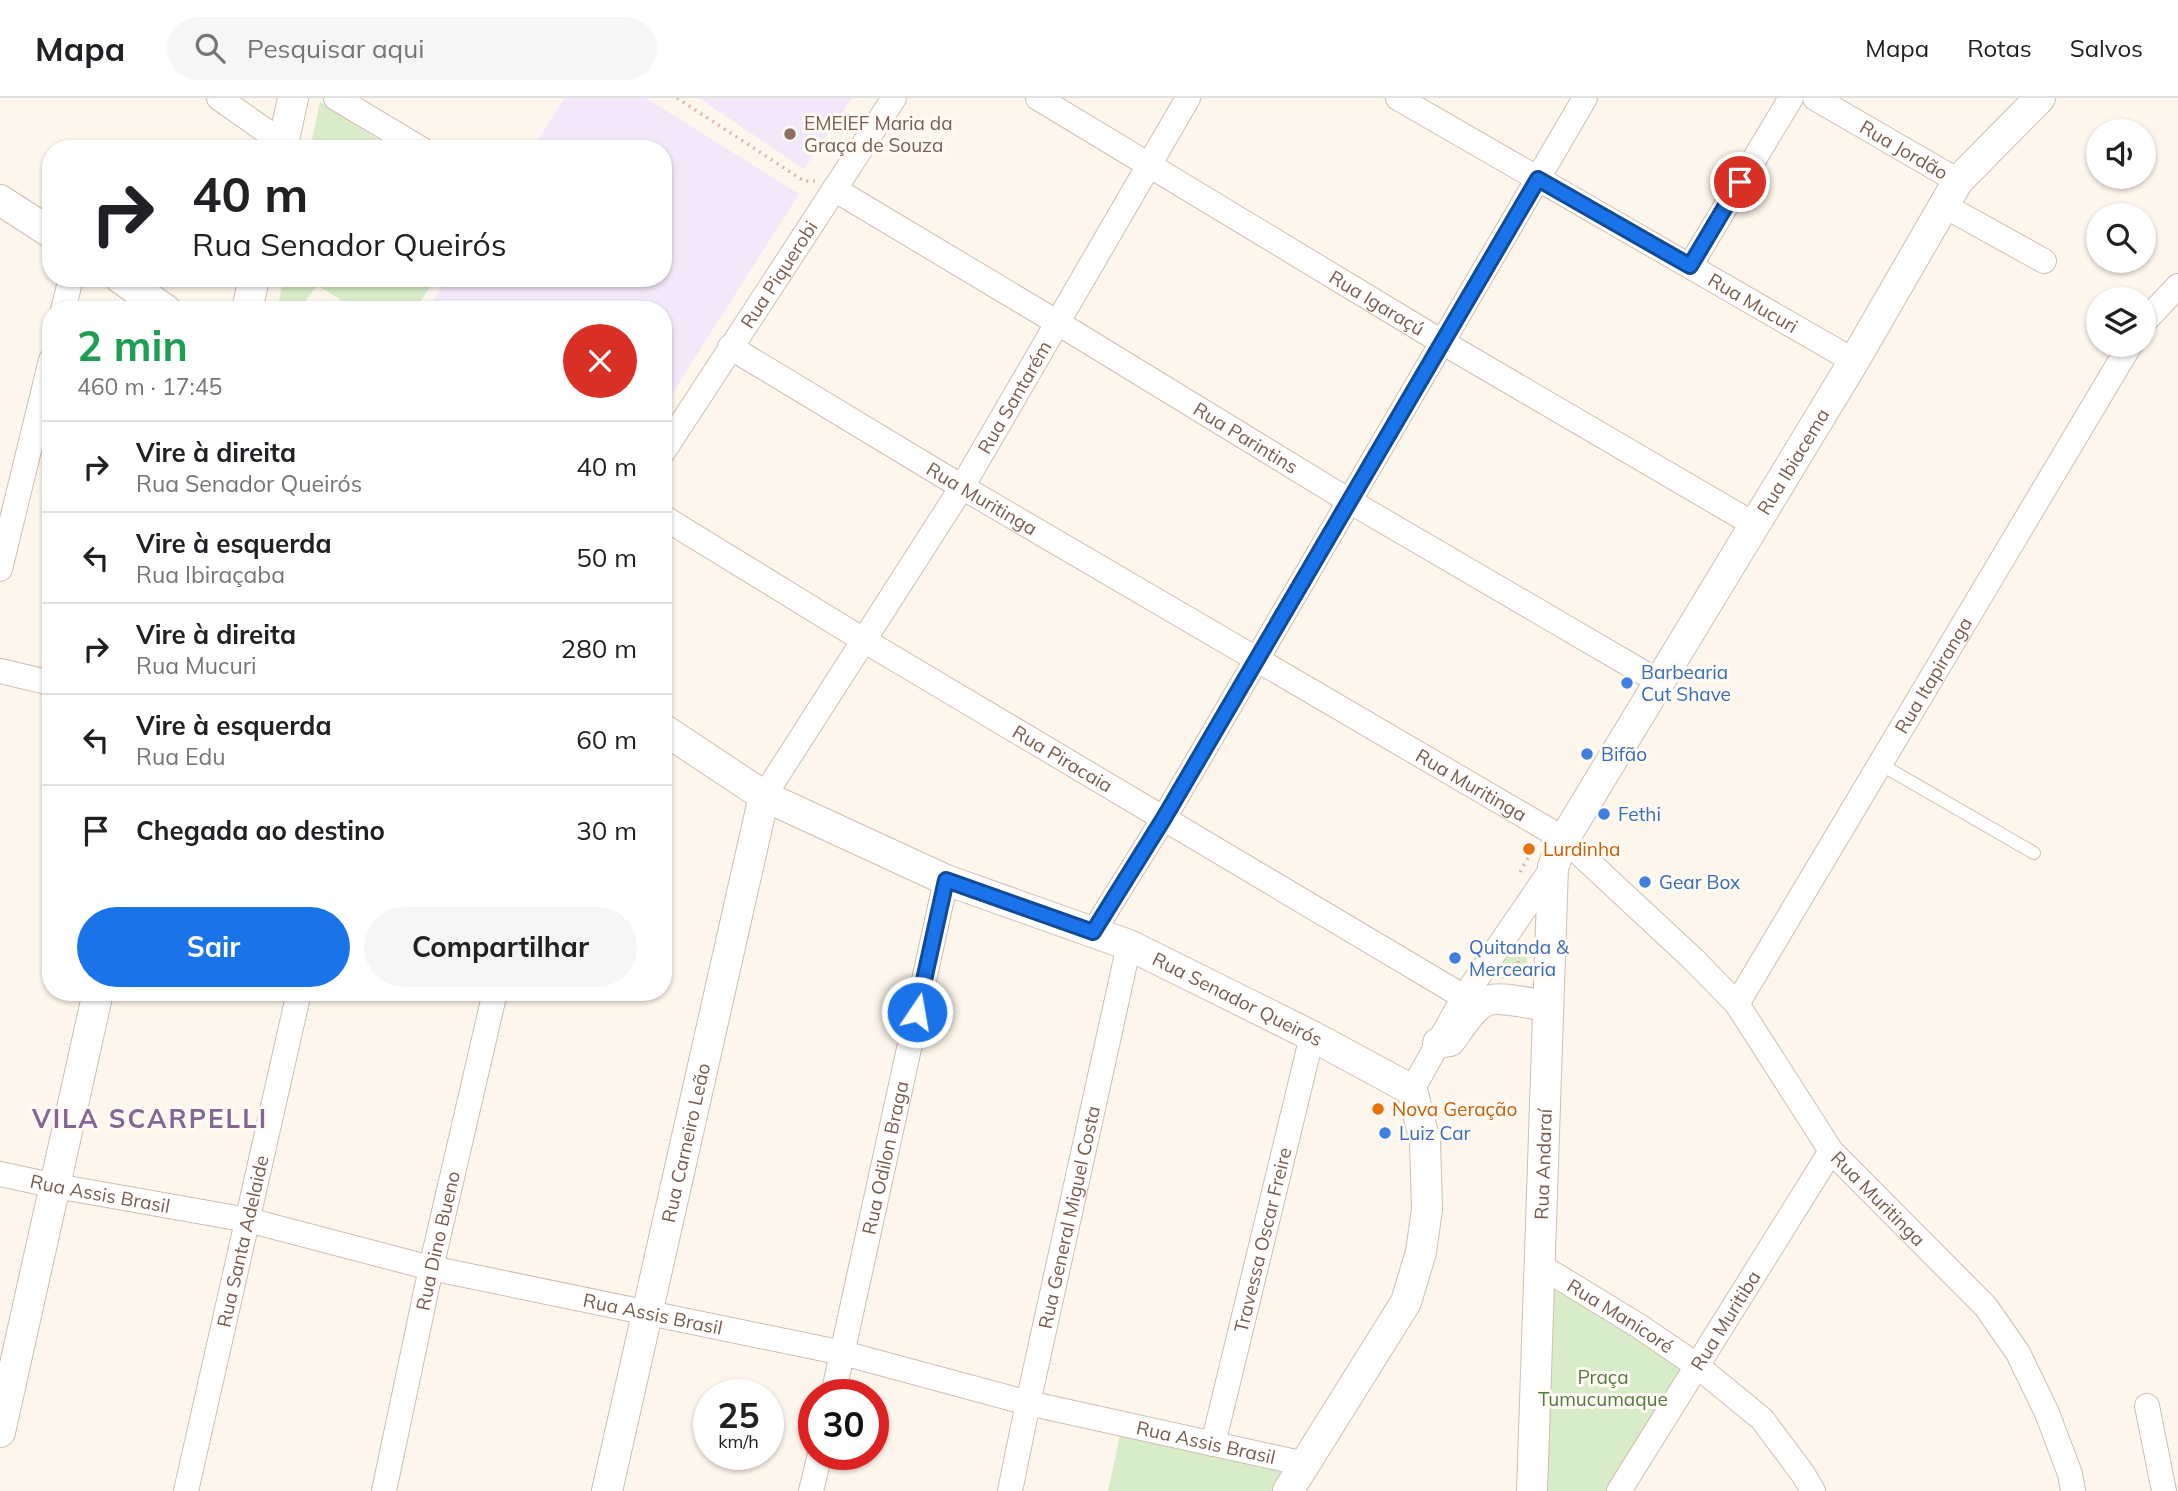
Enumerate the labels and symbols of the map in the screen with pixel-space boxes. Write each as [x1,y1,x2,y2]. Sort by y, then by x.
place label: EMEIEF Maria da Graça de Souza [804,111,953,157]
street label: Rua Jordão [1856,115,1953,185]
marker: EMEIEF Maria da Graça de Souza [782,126,798,142]
pin [1710,152,1770,212]
street label: Rua Piquerobi [735,216,823,333]
street label: Rua Igaraçú [1325,265,1429,341]
street label: Rua Mucuri [1704,268,1802,338]
street label: Rua Santarém [972,336,1056,458]
street label: Rua Parintins [1189,397,1302,479]
street label: Rua Ibiacema [1752,404,1835,519]
street label: Rua Muritinga [922,456,1042,540]
street label: Rua Itapiranga [1889,612,1977,738]
place label: Barbearia Cut Shave [1641,660,1731,706]
marker: Barbearia Cut Shave [1619,675,1635,691]
street label: Rua Piracaia [1008,719,1117,797]
place label: Bifão [1601,742,1647,766]
street label: Rua Muritinga [1412,743,1531,827]
marker: Bifão [1579,746,1595,762]
place label: Fethi [1618,802,1661,826]
marker: Fethi [1596,806,1612,822]
place label: Lurdinha [1543,837,1621,861]
marker: Lurdinha [1521,841,1537,857]
place label: Gear Box [1659,870,1740,894]
marker: Gear Box [1637,874,1653,890]
place label: Quitanda & Mercearia [1469,935,1570,981]
street label: Rua Senador Queirós [1148,947,1327,1051]
marker: Quitanda & Mercearia [1447,950,1463,966]
position arrow [880,975,954,1049]
street label: Rua Carneiro Leão [656,1061,715,1225]
street label: Rua Odilon Braga [857,1079,914,1237]
place label: Nova Geração [1392,1097,1517,1121]
marker: Nova Geração [1370,1101,1386,1117]
district label: VILA SCARPELLI [31,1102,268,1135]
street label: Rua General Miguel Costa [1033,1104,1105,1331]
street label: Rua Andaraí [1529,1107,1557,1220]
place label: Luiz Car [1399,1121,1471,1145]
marker: Luiz Car [1377,1125,1393,1141]
street label: Travessa Oscar Freire [1228,1145,1297,1335]
street label: Rua Muritinga [1826,1146,1931,1251]
street label: Rua Santa Adelaide [211,1153,274,1330]
street label: Rua Assis Brasil [28,1169,172,1218]
street label: Rua Dino Bueno [410,1169,465,1313]
street label: Rua Muritiba [1685,1266,1765,1375]
street label: Rua Manicoré [1563,1273,1678,1358]
street label: Rua Assis Brasil [581,1288,725,1340]
park label: Praça Tumucumaque [1538,1365,1668,1411]
speed limit sign: 30 [798,1379,889,1470]
street label: Rua Assis Brasil [1134,1415,1278,1469]

